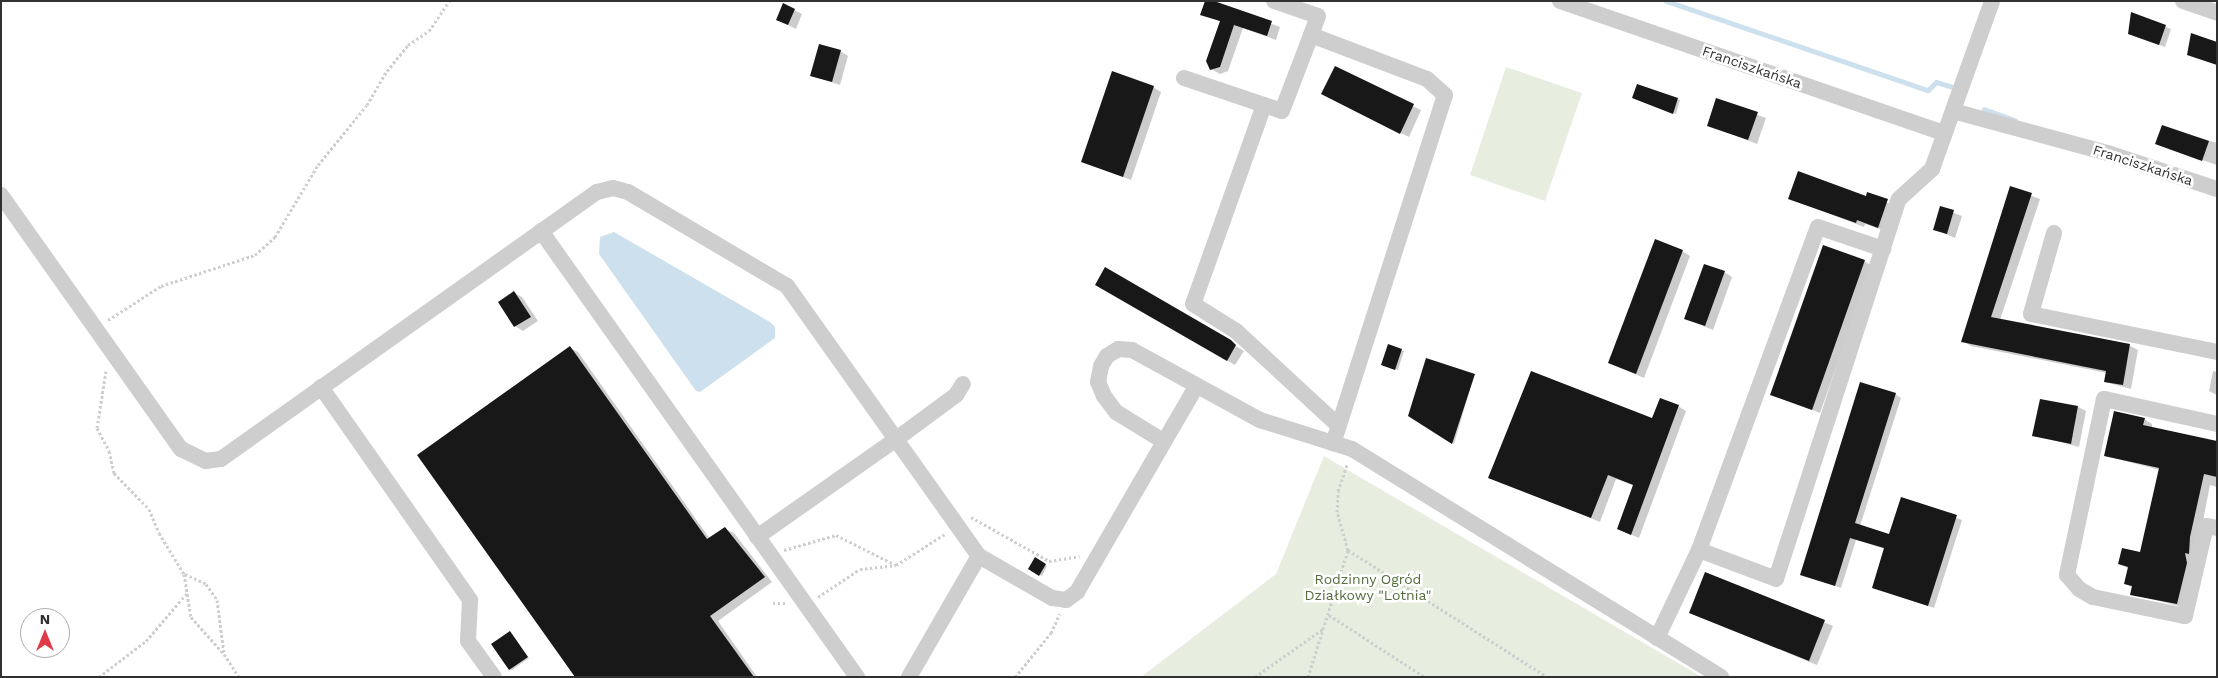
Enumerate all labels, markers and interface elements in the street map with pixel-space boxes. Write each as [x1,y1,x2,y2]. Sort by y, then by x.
street label: Franciszkańska [1700,42,1804,92]
street label: Franciszkańska [2091,141,2195,189]
park label: Rodzinny Ogród Działkowy "Lotnia" [1304,571,1432,604]
north arrow [20,608,70,658]
text: N [40,611,50,627]

